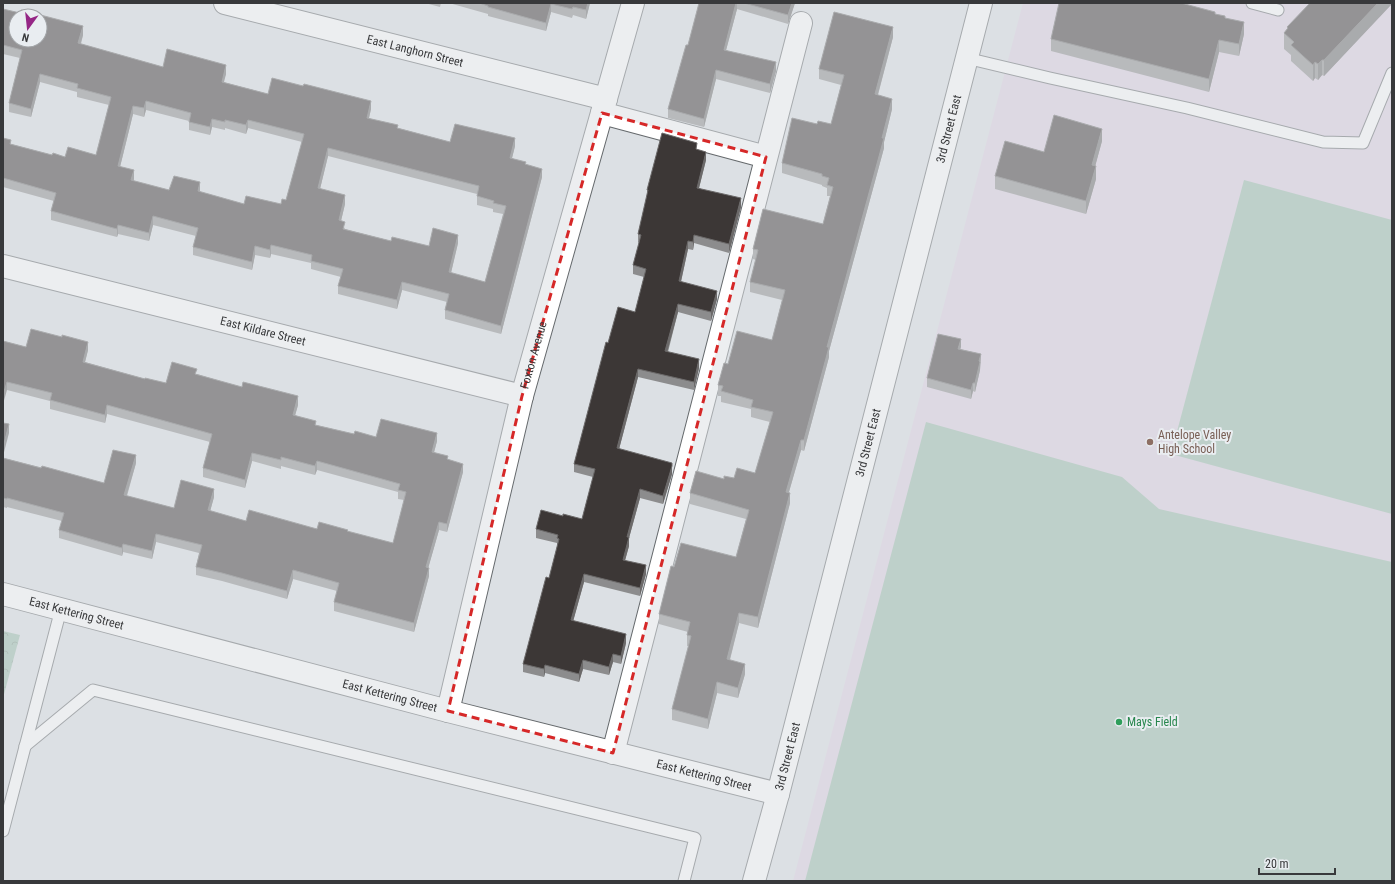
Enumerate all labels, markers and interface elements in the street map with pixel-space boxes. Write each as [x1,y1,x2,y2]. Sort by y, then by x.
north arrow [8,8,48,48]
text: N [20,30,30,44]
street label: East Langhorn Street [365,32,465,70]
street label: 3rd Street East [933,93,964,164]
street label: East Kildare Street [219,314,307,349]
street label: Foxton Avenue [517,319,550,391]
street label: 3rd Street East [853,407,884,478]
place label: Antelope Valley High School [1158,428,1231,456]
marker: Antelope Valley High School [1145,437,1155,447]
street label: East Kettering Street [28,594,126,633]
street label: East Kettering Street [341,677,439,715]
place label: Mays Field [1127,715,1178,729]
marker: Mays Field [1114,717,1124,727]
street label: 3rd Street East [772,720,803,792]
street label: East Kettering Street [655,757,753,794]
scale bar [1259,850,1335,876]
text: 20 m [1265,857,1289,871]

